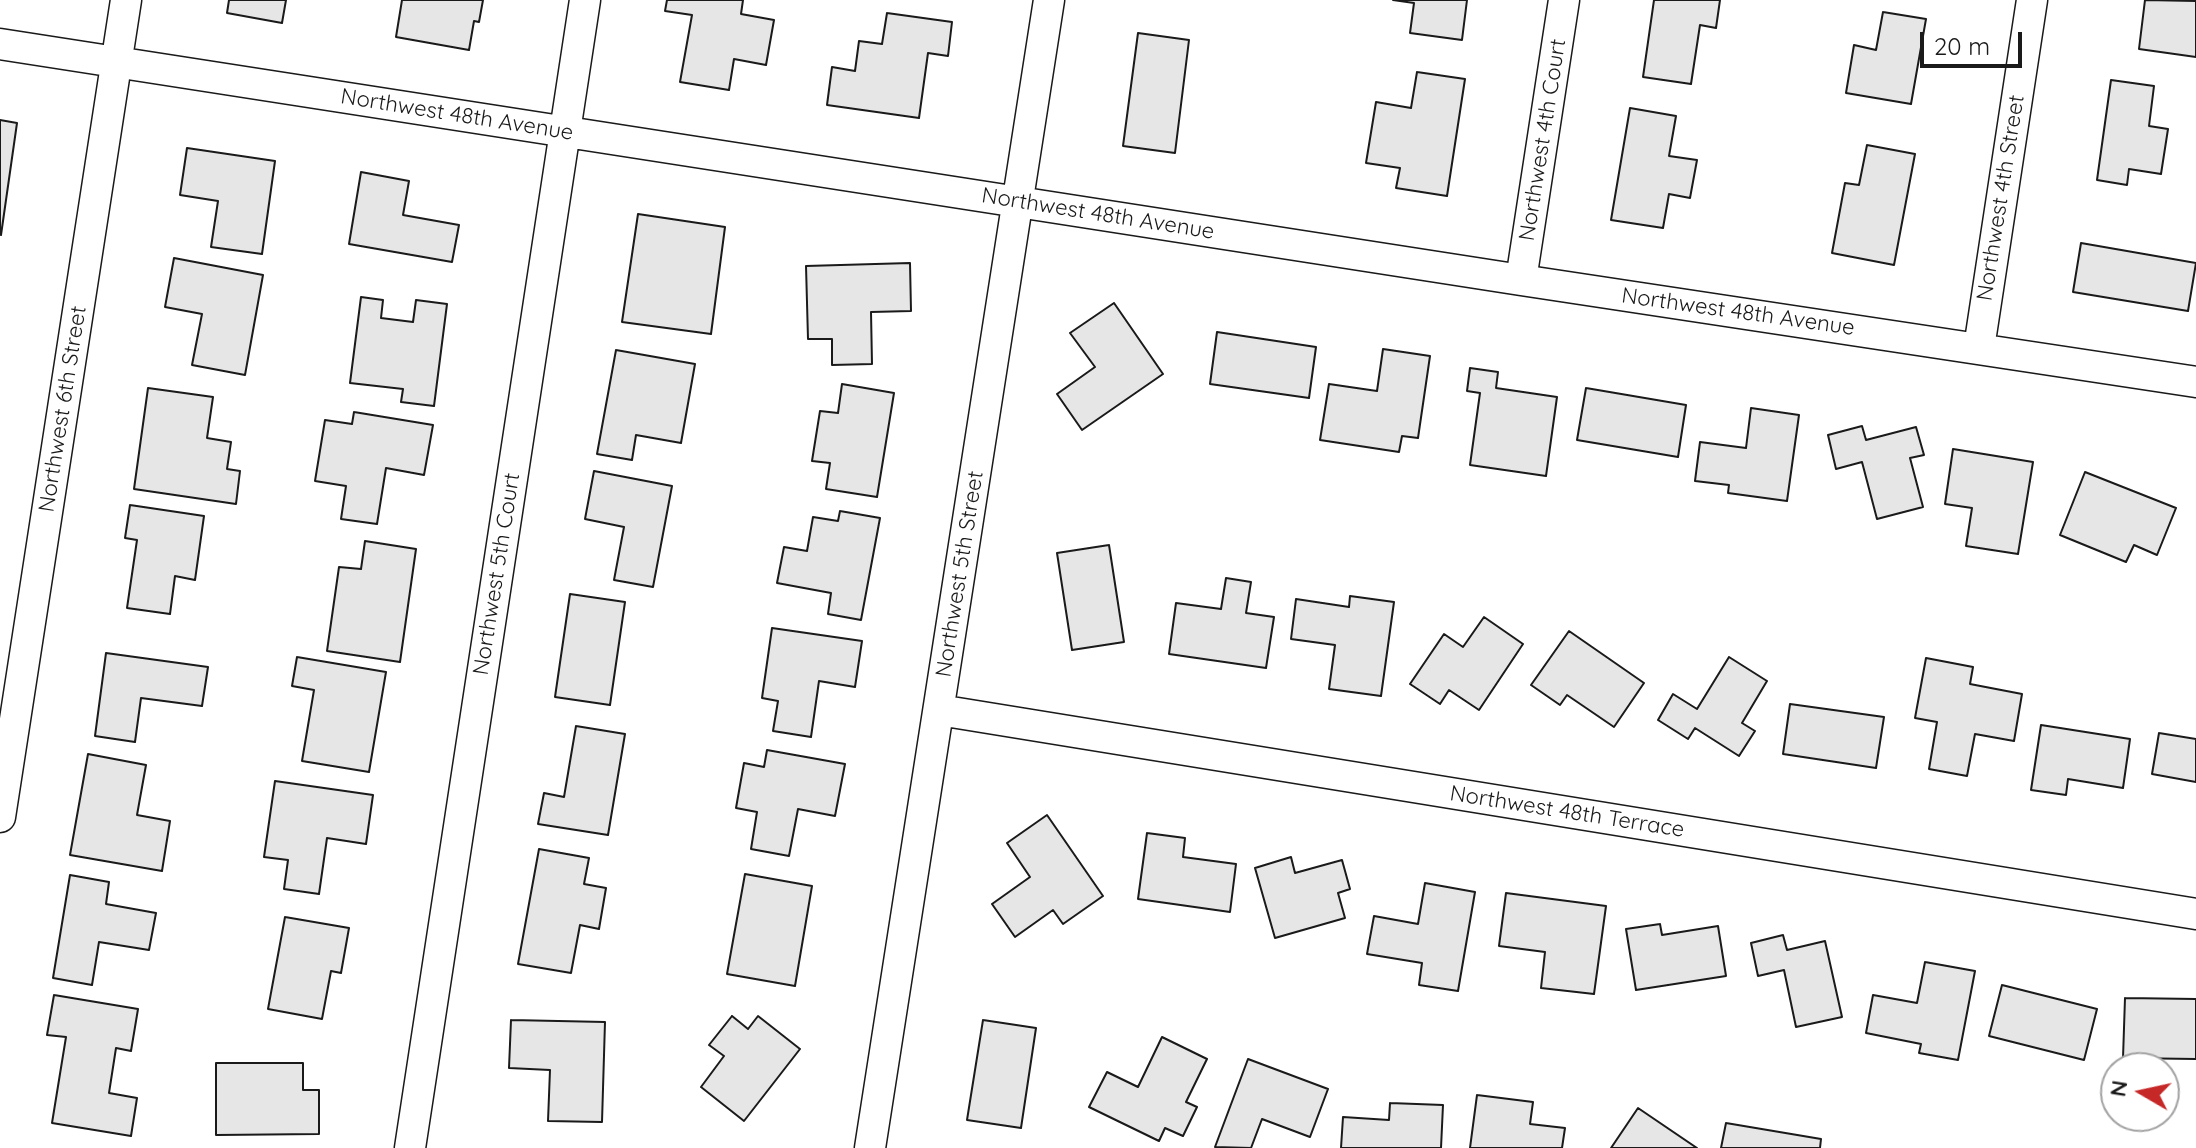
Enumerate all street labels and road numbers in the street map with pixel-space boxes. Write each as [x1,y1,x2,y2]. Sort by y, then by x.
street label: Northwest 4th Court [1514,37,1572,243]
street label: Northwest 48th Avenue [339,84,575,146]
street label: Northwest 4th Street [1972,93,2030,303]
street label: Northwest 48th Avenue [980,183,1216,245]
street label: Northwest 48th Avenue [1620,283,1856,341]
street label: Northwest 6th Street [34,304,92,514]
street label: Northwest 5th Street [931,469,989,679]
street label: Northwest 5th Court [468,471,526,677]
street label: Northwest 48th Terrace [1448,780,1686,844]

